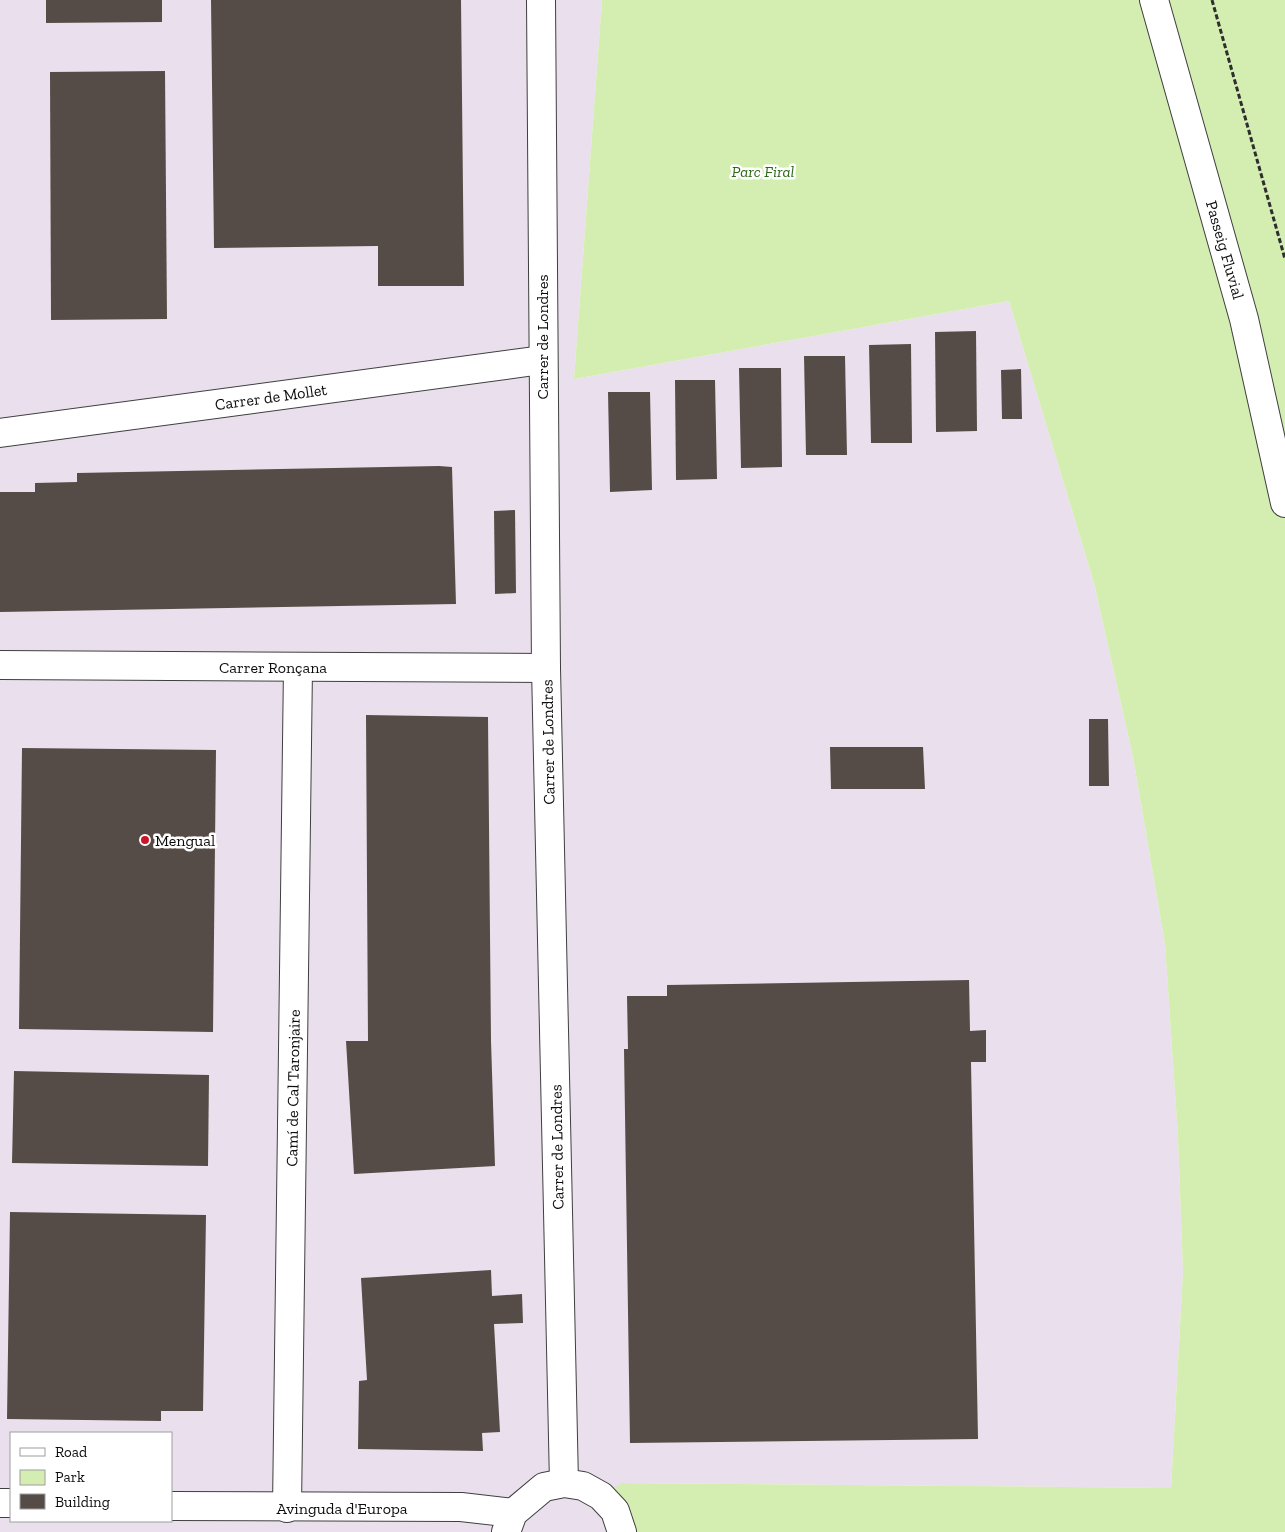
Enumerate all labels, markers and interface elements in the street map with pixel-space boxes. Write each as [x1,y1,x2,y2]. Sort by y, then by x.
park label: Parc Firal [732,162,795,181]
street label: Passeig Fluvial [1202,198,1248,302]
street label: Carrer de Londres [533,274,552,400]
street label: Carrer de Mollet [214,380,328,414]
street label: Carrer Ronçana [219,658,327,677]
street label: Carrer de Londres [537,679,559,805]
place label: Mengual [155,831,215,850]
marker: Mengual [139,834,151,846]
street label: Camí de Cal Taronjaire [282,1009,304,1167]
street label: Carrer de Londres [546,1084,568,1210]
legend [10,1432,172,1522]
text: Road [55,1443,88,1461]
text: Park [55,1468,85,1486]
text: Building [55,1493,110,1511]
street label: Avinguda d'Europa [277,1499,408,1518]

